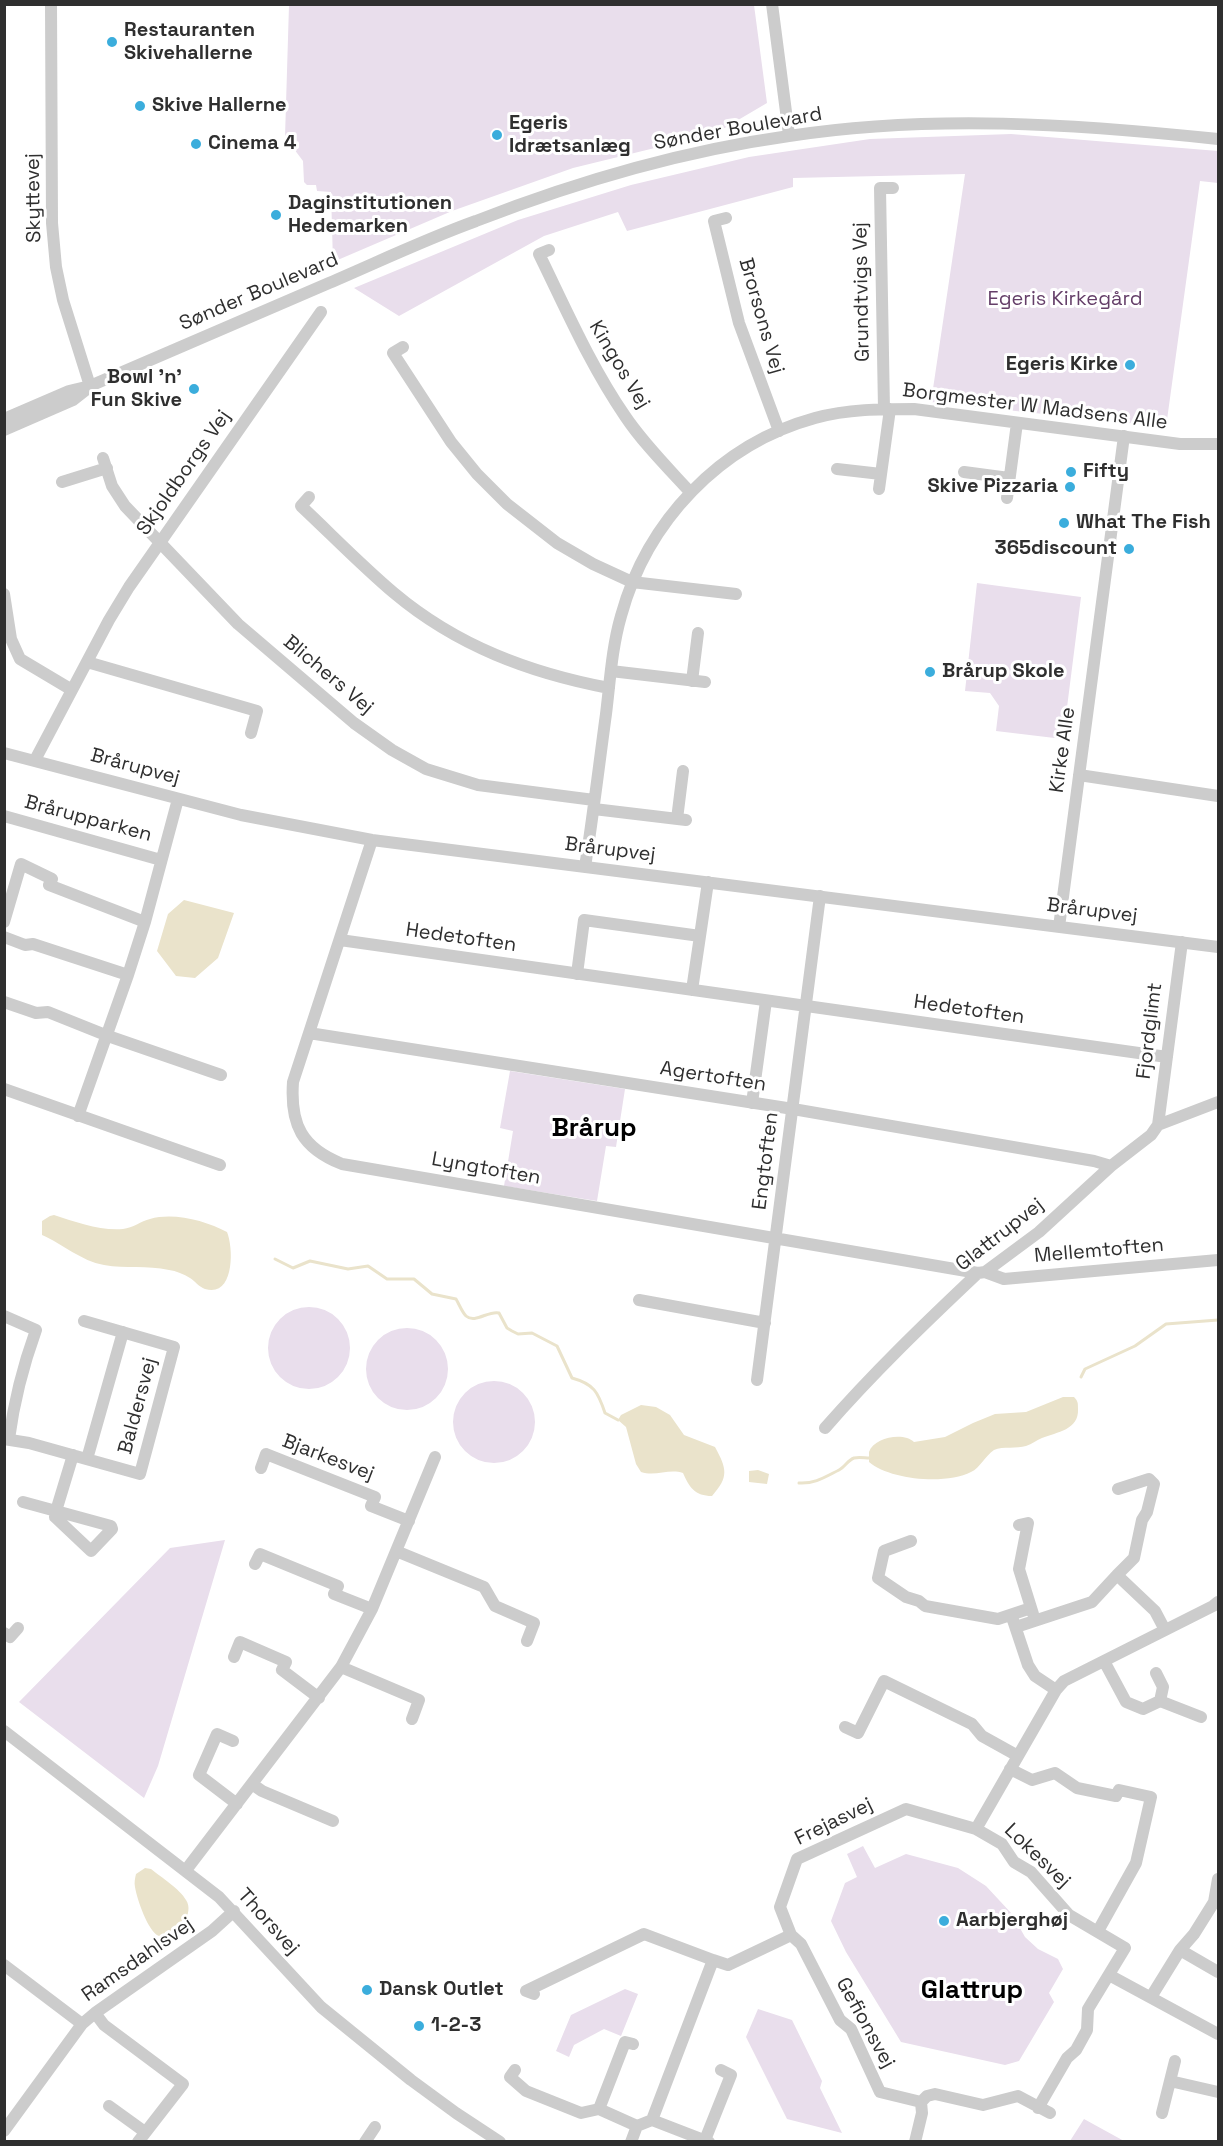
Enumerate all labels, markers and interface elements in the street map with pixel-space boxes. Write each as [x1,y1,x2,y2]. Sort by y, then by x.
place label: Restauranten Skivehallerne [124,19,255,66]
marker: Restauranten Skivehallerne [105,35,119,49]
place label: Skive Hallerne [152,94,287,118]
marker: Skive Hallerne [133,99,147,113]
street label: Sønder Boulevard [652,102,824,156]
place label: Egeris Idrætsanlæg [509,112,631,159]
marker: Egeris Idrætsanlæg [490,128,504,142]
place label: Cinema 4 [208,132,296,156]
marker: Cinema 4 [189,137,203,151]
street label: Skyttevej [21,153,47,243]
place label: Daginstitutionen Hedemarken [288,192,452,239]
marker: Daginstitutionen Hedemarken [269,208,283,222]
street label: Grundtvigs Vej [849,222,875,362]
street label: Sønder Boulevard [176,248,342,336]
street label: Brorsons Vej [733,255,789,377]
park label: Egeris Kirkegård [987,288,1143,312]
street label: Kingos Vej [583,317,655,413]
place label: Egeris Kirke [1006,353,1118,377]
marker: Egeris Kirke [1123,358,1137,372]
place label: Bowl 'n' Fun Skive [91,366,182,413]
street label: Borgmester W Madsens Alle [901,379,1169,435]
marker: Bowl 'n' Fun Skive [187,382,201,396]
street label: Skjoldborgs Vej [132,406,236,540]
place label: Fifty [1083,460,1129,484]
marker: Fifty [1064,465,1078,479]
place label: Skive Pizzaria [928,475,1058,499]
marker: Skive Pizzaria [1063,480,1077,494]
place label: What The Fish [1076,511,1211,535]
marker: What The Fish [1057,516,1071,530]
place label: 365discount [994,537,1117,561]
marker: 365discount [1122,542,1136,556]
street label: Blichers Vej [278,630,378,720]
place label: Brårup Skole [942,660,1064,684]
marker: Brårup Skole [923,665,937,679]
street label: Kirke Alle [1045,706,1081,794]
street label: Brårupvej [88,744,182,790]
street label: Brårupparken [22,790,154,848]
street label: Brårupvej [563,833,657,867]
street label: Brårupvej [1045,894,1139,928]
street label: Hedetoften [404,918,518,958]
street label: Fjordglimt [1132,981,1168,1081]
street label: Hedetoften [912,990,1026,1030]
street label: Agertoften [658,1057,768,1097]
street label: Engtoften [748,1111,784,1211]
district label: Brårup [551,1113,637,1145]
street label: Lyngtoften [430,1148,542,1190]
street label: Glattrupvej [951,1193,1049,1277]
street label: Mellemtoften [1033,1233,1165,1269]
street label: Baldersvej [114,1355,162,1457]
street label: Bjarkesvej [279,1429,377,1487]
street label: Frejasvej [791,1793,877,1851]
street label: Lokesvej [999,1819,1075,1893]
street label: Thorsvej [232,1884,304,1960]
place label: Aarbjerghøj [956,1909,1068,1933]
street label: Ramsdahlsvej [78,1913,198,2007]
marker: Aarbjerghøj [937,1914,951,1928]
street label: Gefionsvej [830,1974,900,2072]
district label: Glattrup [921,1975,1023,2007]
place label: Dansk Outlet [379,1978,504,2002]
marker: Dansk Outlet [360,1983,374,1997]
place label: 1-2-3 [431,2014,481,2038]
marker: 1-2-3 [412,2019,426,2033]

